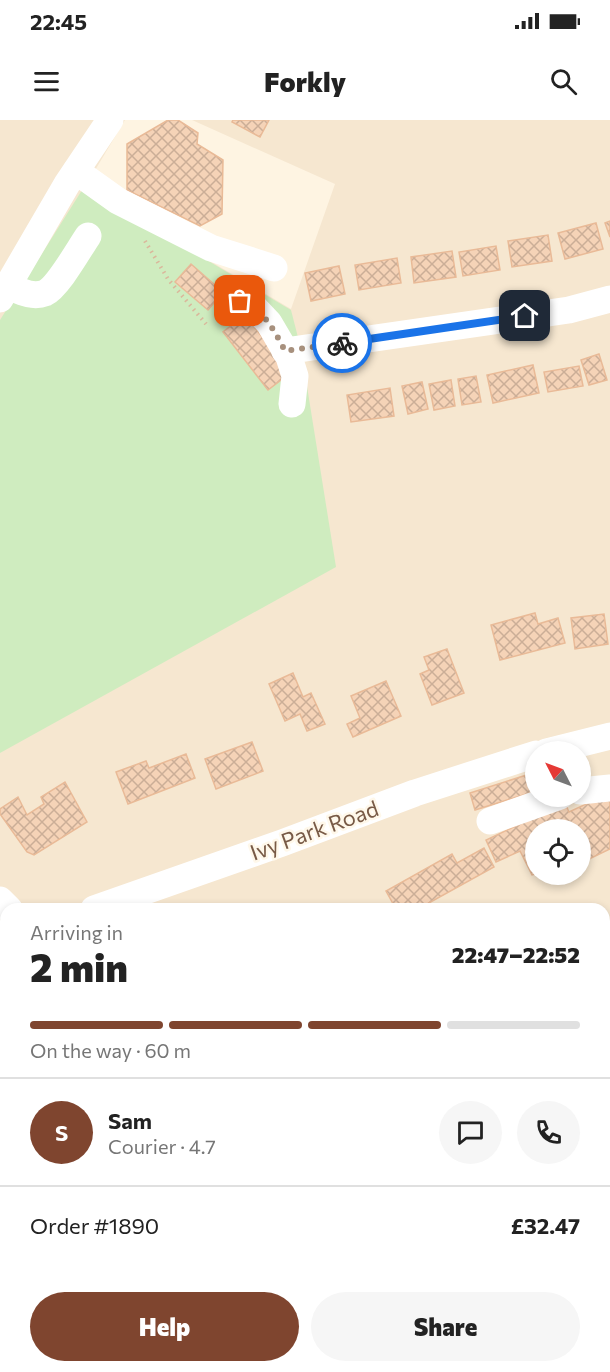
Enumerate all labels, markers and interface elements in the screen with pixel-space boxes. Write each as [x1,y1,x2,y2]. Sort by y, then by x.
text: 22:45 [30,8,87,35]
icon: menu [30,65,63,98]
text: Forkly [264,65,346,98]
icon: search [547,65,580,98]
pin [214,275,265,326]
icon: bag [223,284,256,317]
pin [499,290,550,341]
icon: home [508,299,541,332]
courier [312,313,372,373]
icon: bike [326,327,359,360]
north arrow [525,741,591,807]
map controls [525,741,591,885]
street label: Ivy Park Road [246,794,382,866]
button: locate [525,819,591,885]
text: Arriving in [30,920,123,944]
text: 22:47–22:52 [452,941,580,968]
text: 2 min [30,942,128,990]
text: On the way · 60 m [30,1038,191,1062]
button: chat [439,1101,502,1164]
button: phone [517,1101,580,1164]
text: Sam [108,1107,152,1134]
text: S [55,1119,68,1146]
text: Courier · 4.7 [108,1134,216,1158]
text: Order #1890 [30,1212,159,1239]
text: £32.47 [511,1212,580,1239]
button: Help [30,1292,299,1361]
button: Share [311,1292,580,1361]

